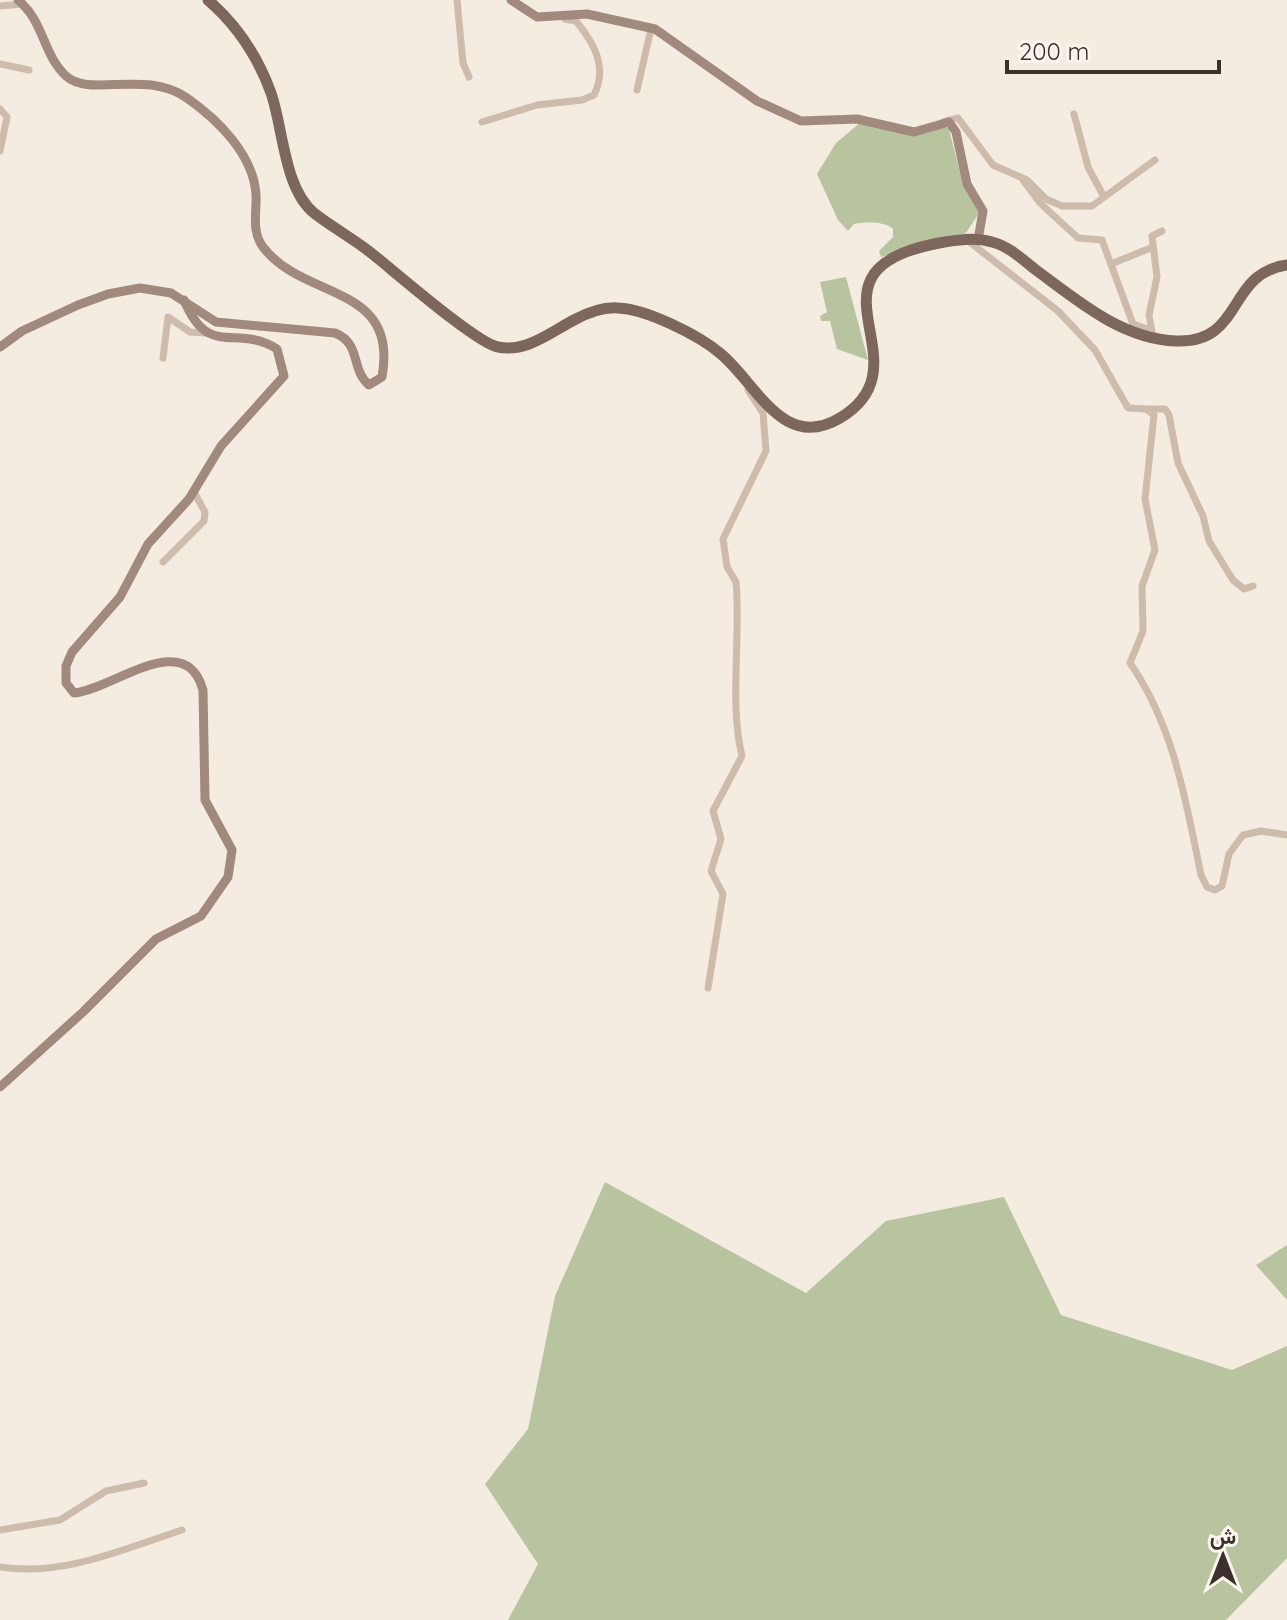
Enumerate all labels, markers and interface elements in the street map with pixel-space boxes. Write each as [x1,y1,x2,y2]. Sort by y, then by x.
scale bar [1007,24,1219,74]
text: 200 m [1019,36,1089,66]
north arrow [1183,1516,1263,1596]
text: ش [1210,1522,1236,1550]

